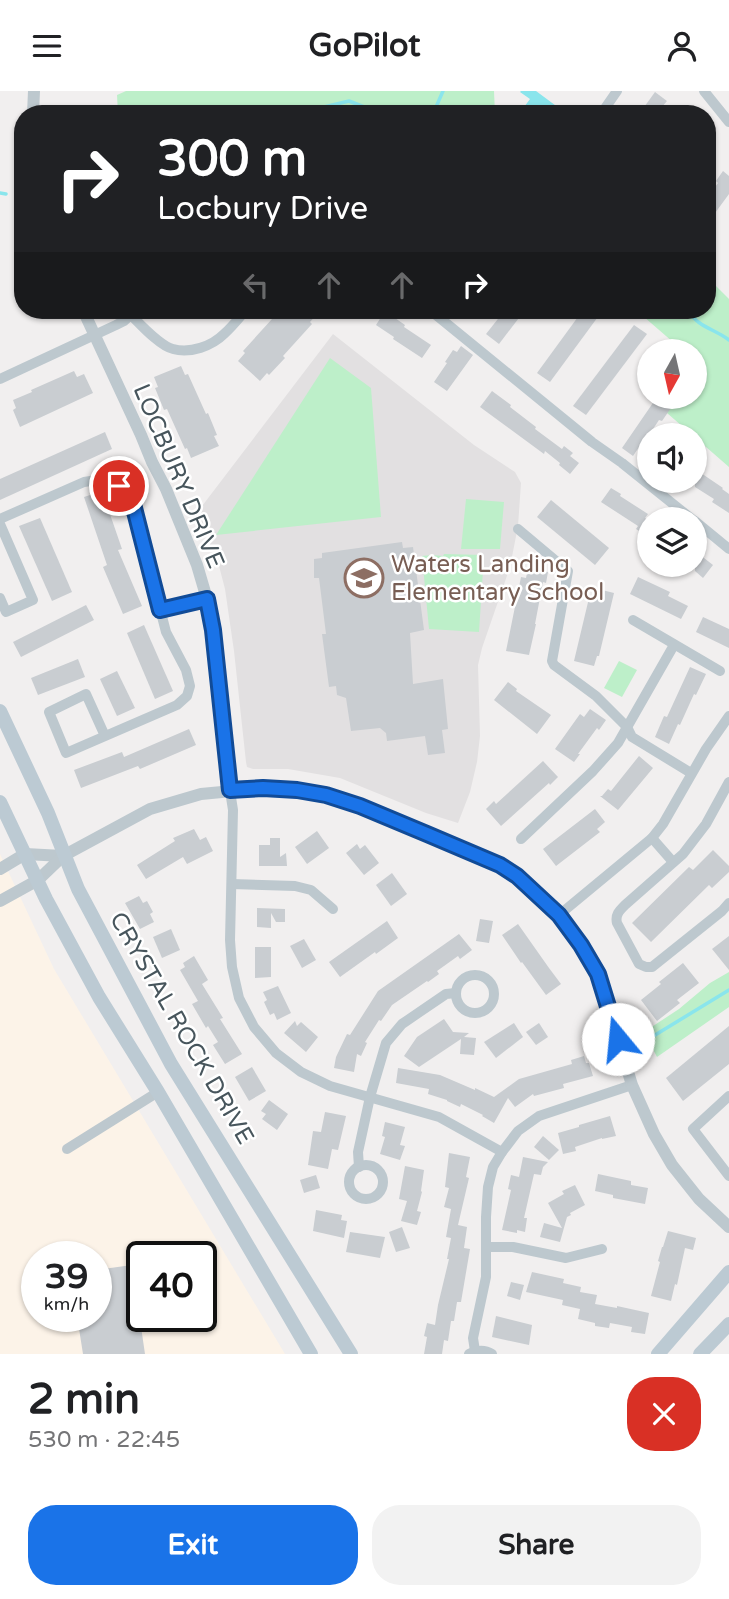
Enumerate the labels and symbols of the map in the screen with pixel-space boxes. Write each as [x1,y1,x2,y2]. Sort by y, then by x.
north arrow [637,339,707,409]
street label: LOCBURY DRIVE [127,380,230,573]
pin [89,456,149,516]
place label: Waters Landing Elementary School [391,550,604,607]
school or university icon: Waters Landing Elementary School [343,557,385,599]
street label: CRYSTAL ROCK DRIVE [103,907,260,1150]
position arrow [581,1002,655,1076]
speed limit sign: 40 [126,1241,217,1332]

